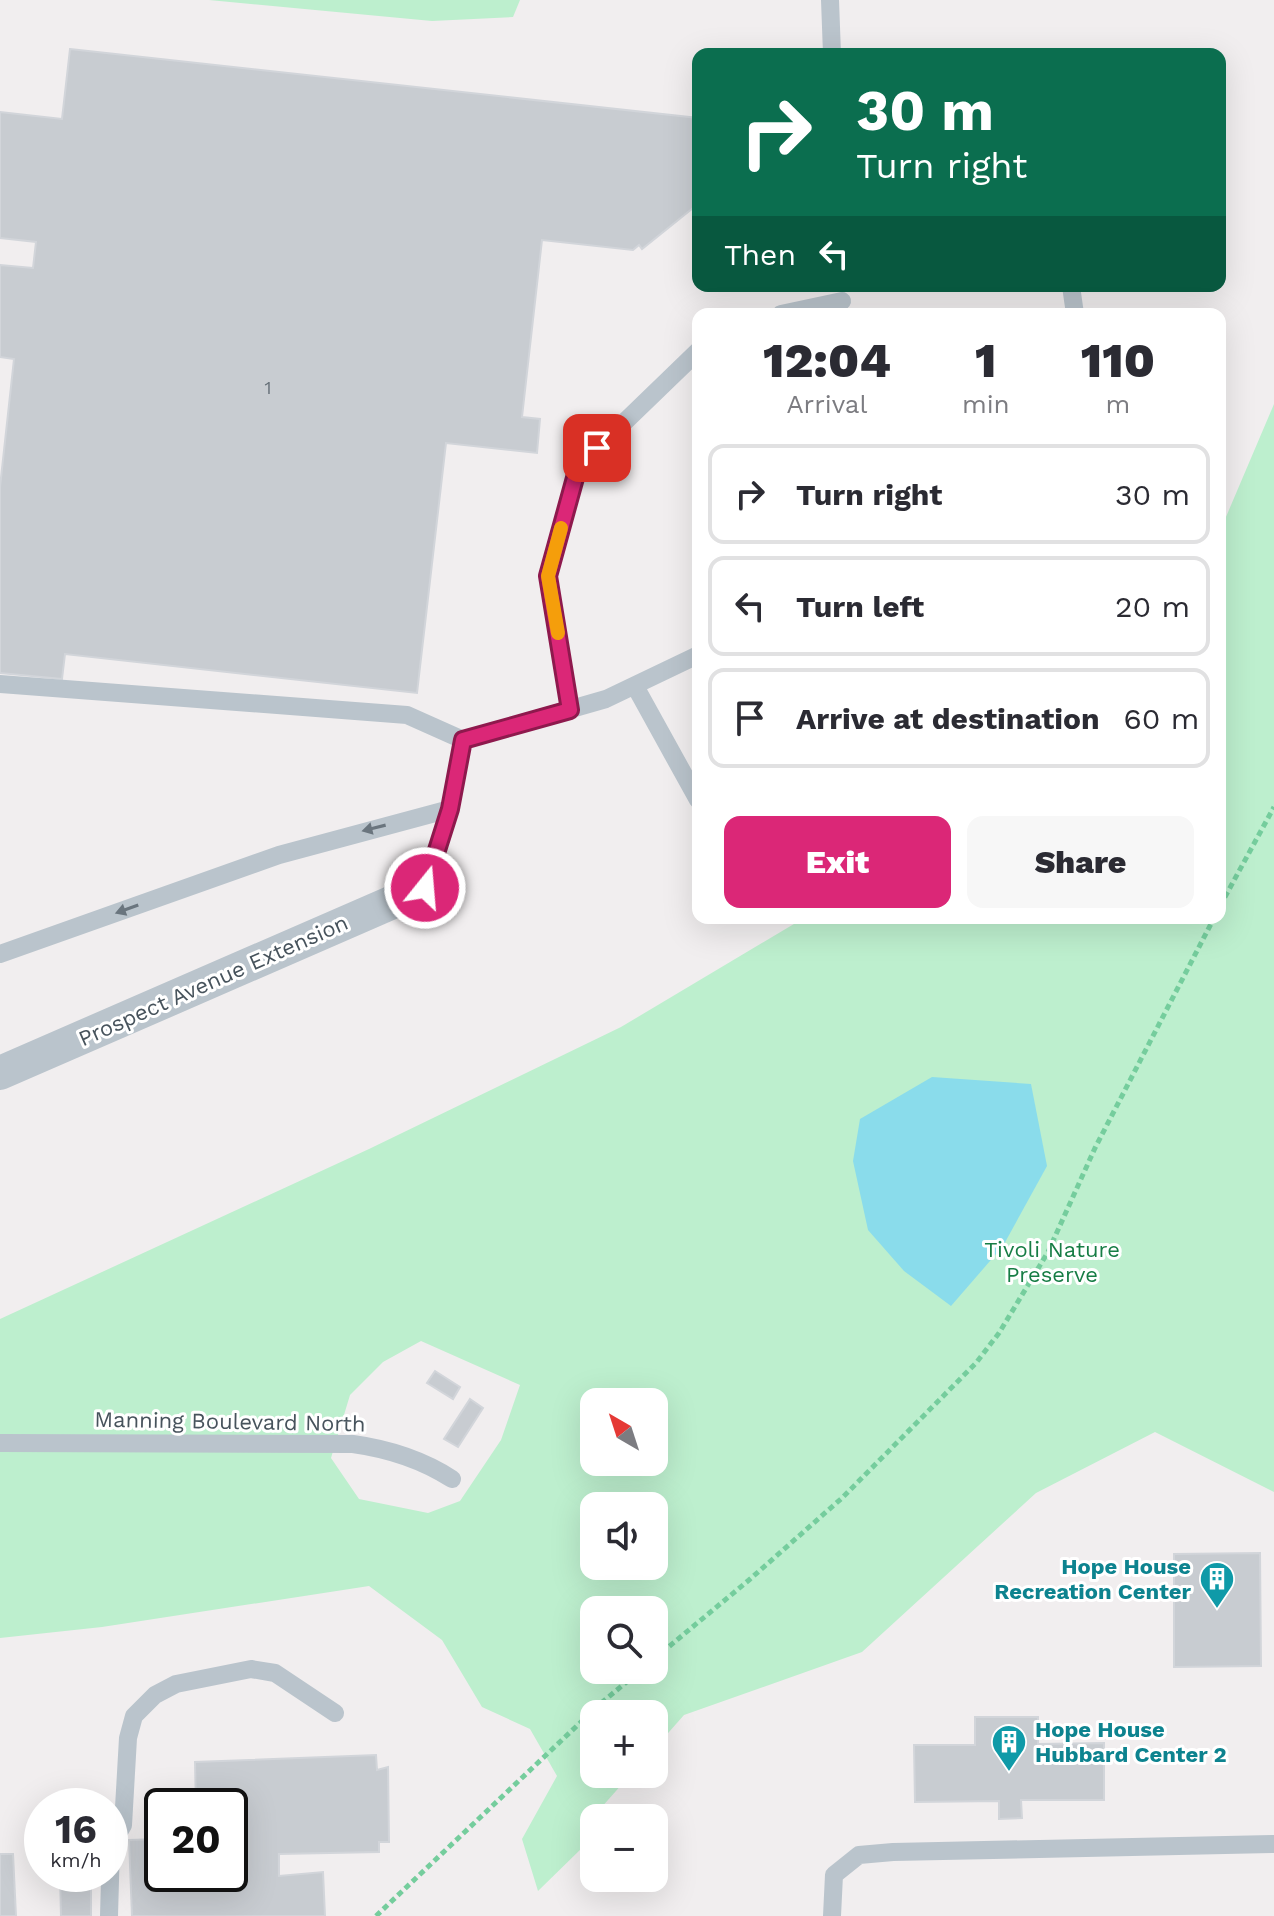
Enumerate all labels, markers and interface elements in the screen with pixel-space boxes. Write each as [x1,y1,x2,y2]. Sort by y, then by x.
text: 30 m [856,78,994,144]
icon: right [724,80,828,184]
text: Turn right [856,145,1027,187]
icon: left [812,232,856,276]
text: Then [724,237,796,272]
text: 12:04 [763,332,891,389]
text: 1 [975,332,997,389]
text: 110 [1081,332,1155,389]
house number: 1 [264,377,272,398]
text: Arrival [786,389,868,419]
text: min [962,389,1010,419]
text: m [1105,389,1130,419]
pin [563,414,631,482]
icon: arrive [575,426,619,470]
icon: right [728,472,772,516]
text: Turn right [796,477,942,512]
text: 30 m [1115,477,1190,512]
icon: left [728,584,772,628]
text: Turn left [796,589,924,624]
text: 20 m [1115,589,1190,624]
icon: arrive [728,696,772,740]
text: Arrive at destination [796,701,1100,736]
text: 60 m [1124,701,1199,736]
button: Exit [724,816,951,908]
button: Share [967,816,1194,908]
one-way arrow [362,823,387,835]
position arrow [383,846,467,930]
one-way arrow [115,903,139,916]
street label: Prospect Avenue Extension [75,910,352,1051]
park label: Tivoli Nature Preserve [984,1237,1120,1287]
north arrow [580,1388,668,1476]
map controls [580,1388,668,1892]
street label: Manning Boulevard North [94,1407,366,1436]
button: sound [580,1492,668,1580]
place label: Hope House Recreation Center [994,1554,1192,1604]
building icon: Hope House Recreation Center [1198,1560,1236,1610]
button: search [580,1596,668,1684]
button: + [580,1700,668,1788]
place label: Hope House Hubbard Center 2 [1035,1717,1227,1767]
building icon: Hope House Hubbard Center 2 [990,1723,1028,1773]
speed limit sign: 20 [144,1788,248,1892]
button: − [580,1804,668,1892]
text: 16 [55,1806,97,1853]
text: km/h [50,1848,102,1872]

